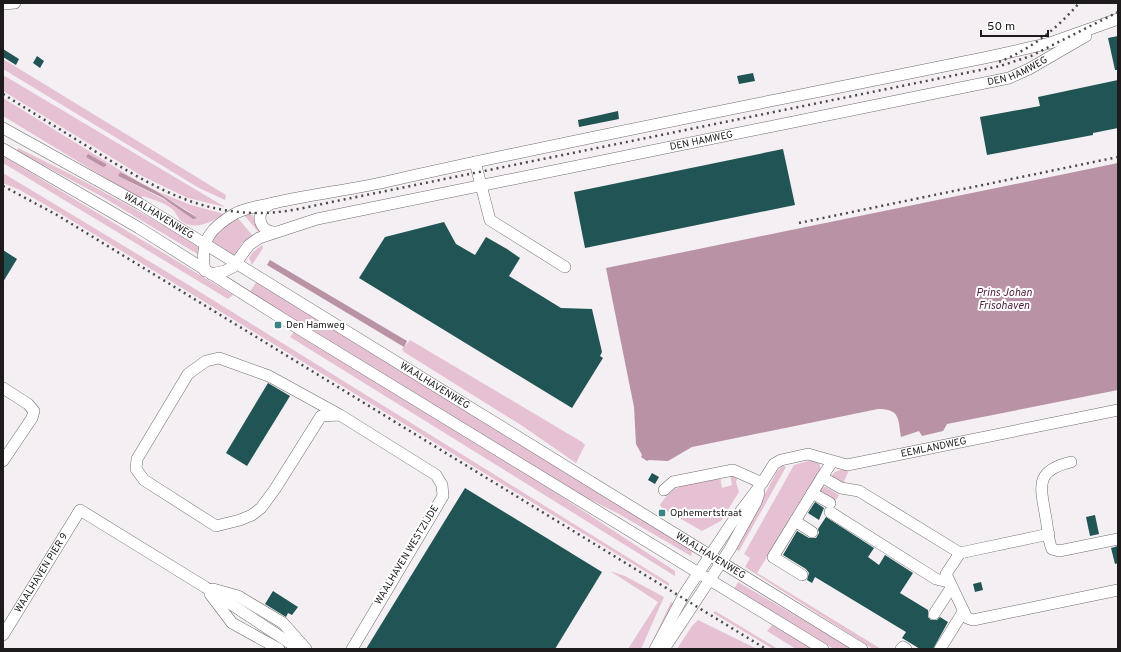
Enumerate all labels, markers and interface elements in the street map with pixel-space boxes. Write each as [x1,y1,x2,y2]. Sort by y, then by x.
scale bar [981,12,1048,38]
text: 50 m [987,19,1015,35]
street label: DEN HAMWEG [986,53,1050,89]
street label: DEN HAMWEG [669,128,734,153]
street label: WAALHAVENWEG [121,190,197,242]
water label: Prins Johan Frisohaven [976,286,1032,313]
place label: Den Hamweg [286,319,345,332]
marker: Den Hamweg [273,320,283,330]
street label: WAALHAVENWEG [397,359,472,412]
street label: EEMLANDWEG [900,434,968,460]
street label: WAALHAVEN WESTZIJDE [372,503,442,607]
place label: Ophemertstraat [670,507,742,520]
marker: Ophemertstraat [657,508,667,518]
street label: WAALHAVENWEG [673,529,748,582]
street label: WAALHAVEN PIER 9 [12,530,71,615]

